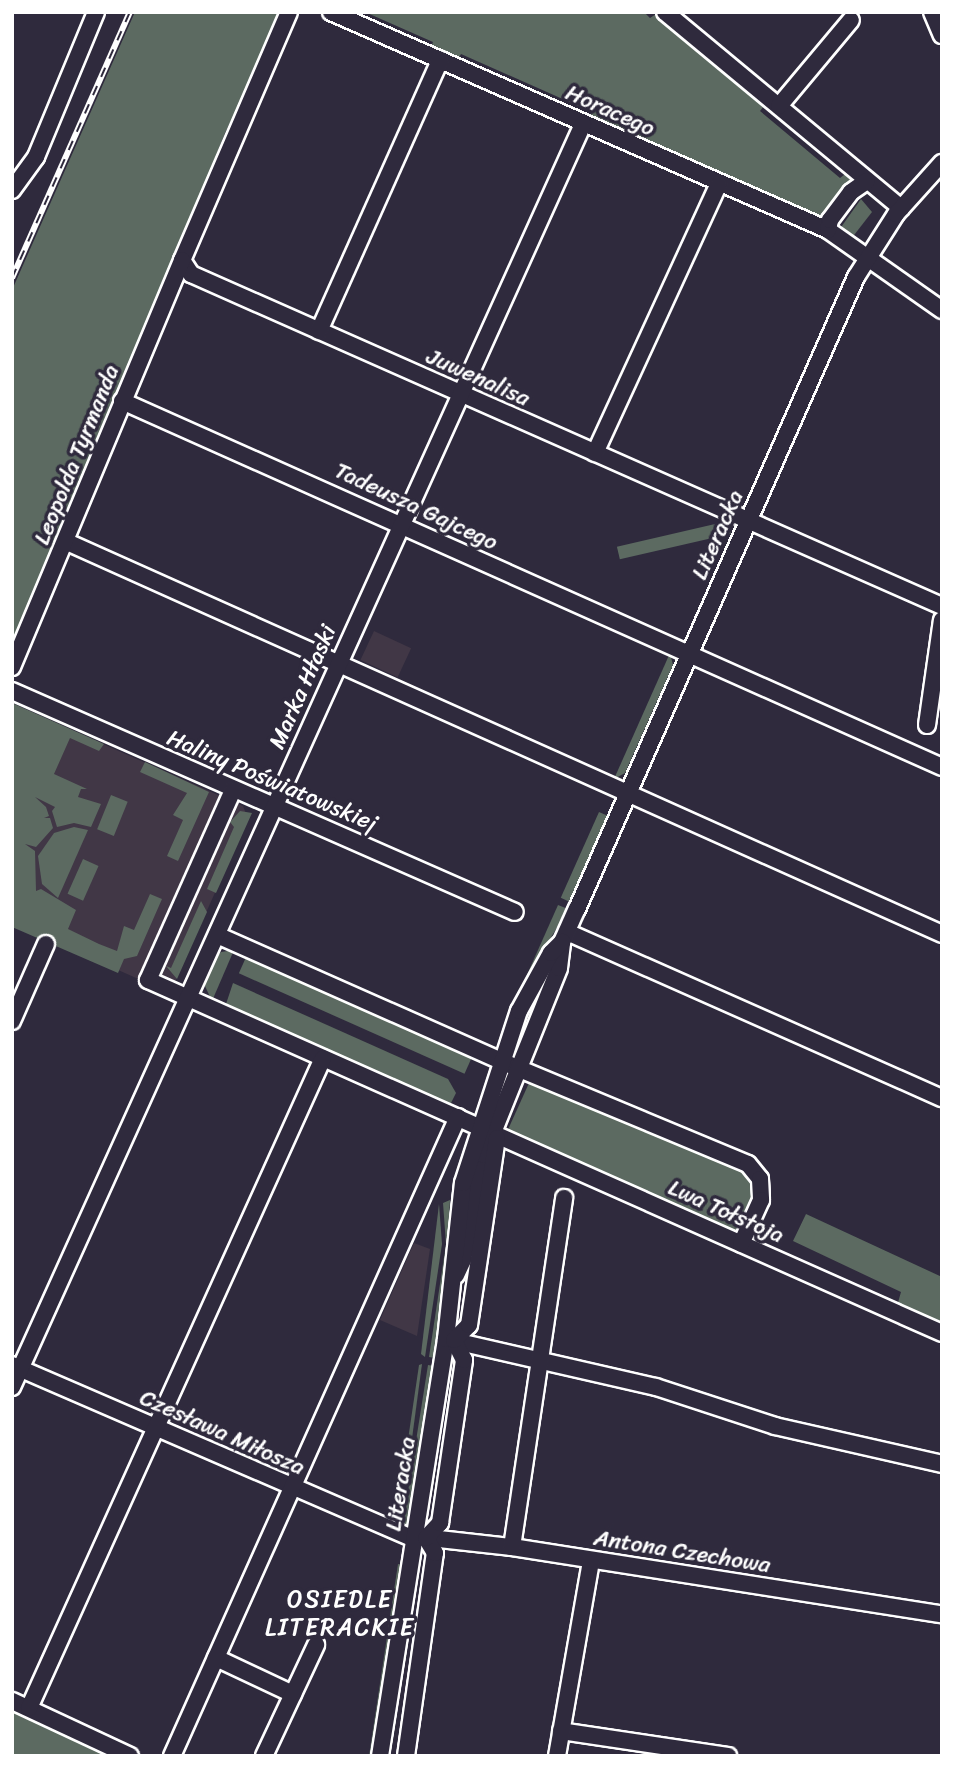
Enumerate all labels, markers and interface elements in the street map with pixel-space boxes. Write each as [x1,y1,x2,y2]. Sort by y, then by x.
street label: Horacego [561,79,659,143]
street label: Juwenalisa [422,343,534,413]
street label: Leopolda Tyrmanda [28,361,126,549]
street label: Tadeusza Gajcego [330,457,502,557]
street label: Literacka [686,486,750,584]
street label: Marka Hłaski [263,620,343,754]
street label: Haliny Poświatowskiej [163,724,381,838]
street label: Lwa Tołstoja [663,1174,789,1250]
street label: Czesława Miłosza [135,1384,309,1482]
street label: Literacka [380,1435,422,1533]
street label: Antona Czechowa [591,1524,773,1580]
district label: OSIEDLE LITERACKIE [267,1586,413,1642]

